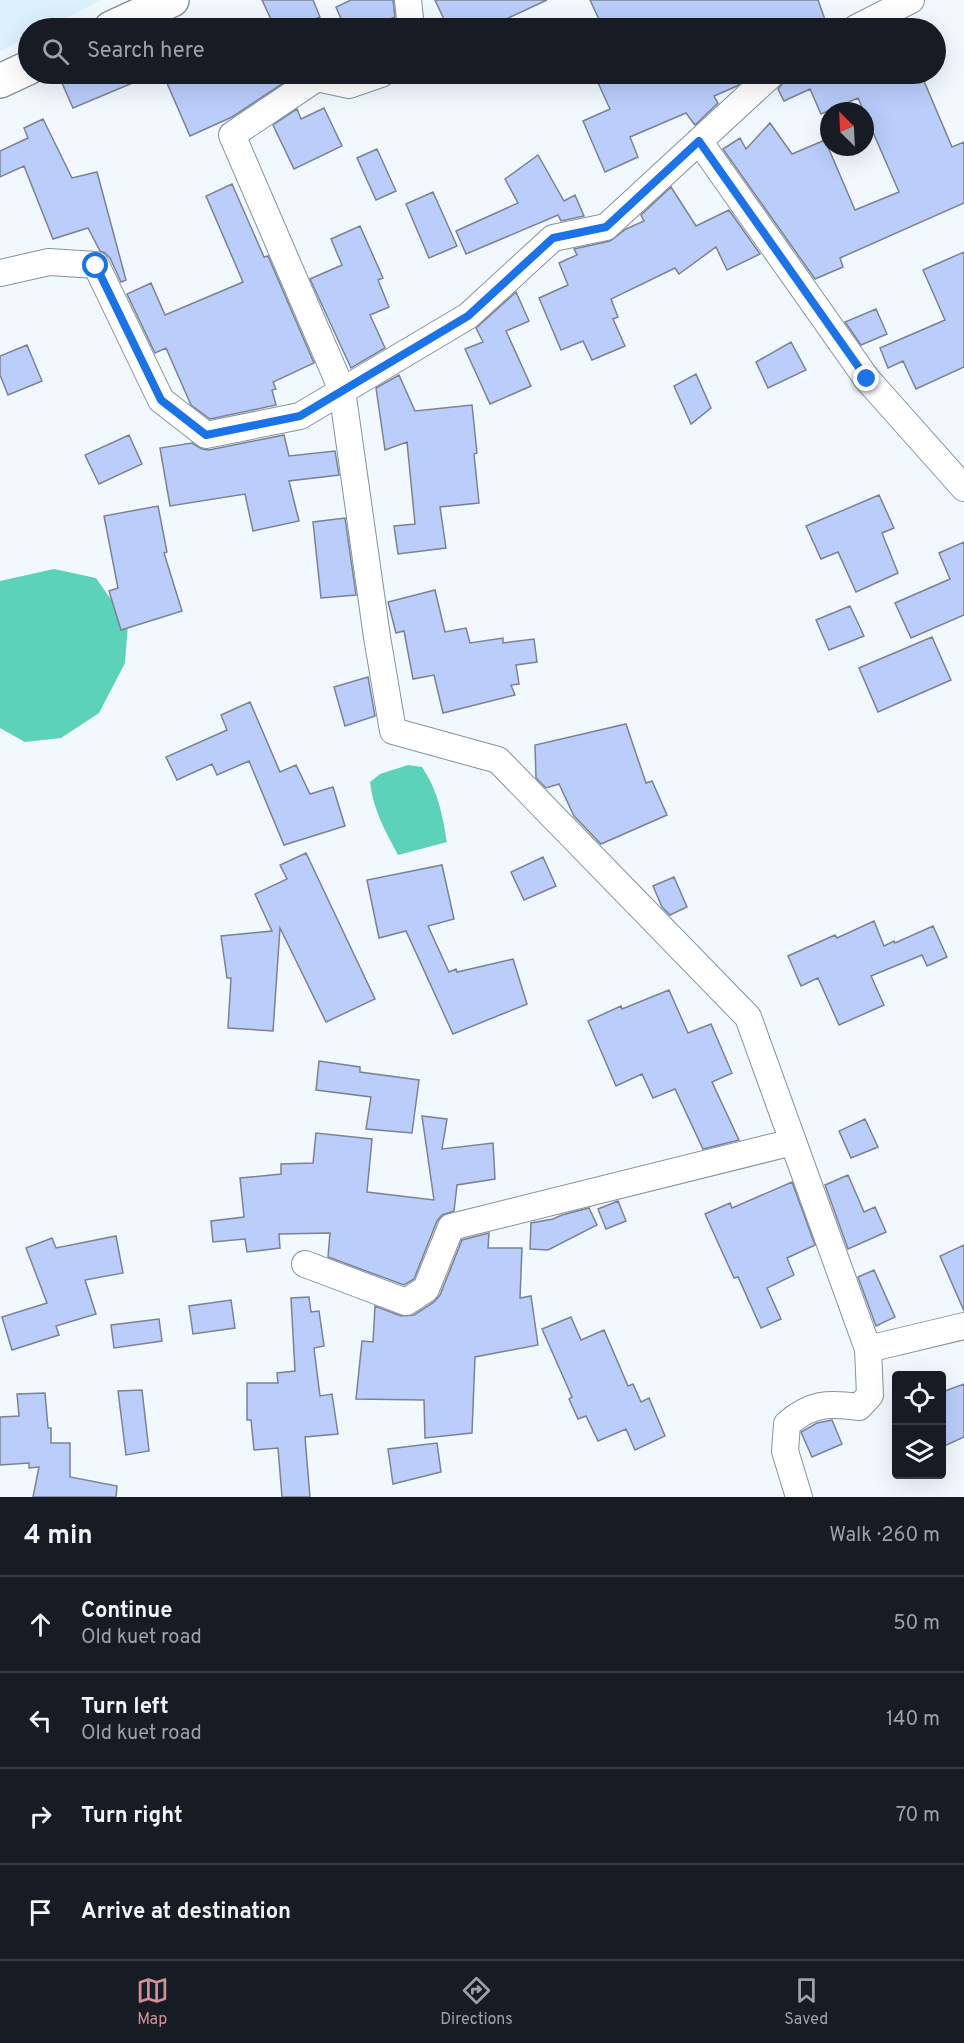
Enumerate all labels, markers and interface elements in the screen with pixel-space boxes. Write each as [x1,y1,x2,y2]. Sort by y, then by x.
search box [18,18,946,84]
icon: search [39,35,72,68]
text: Search here [87,38,205,65]
north arrow [820,102,874,156]
route start [82,252,108,278]
route end [853,365,879,391]
map controls [892,1371,946,1479]
button: locate [892,1371,946,1425]
button: layers [892,1425,946,1479]
text: 4 min [24,1520,93,1553]
text: Walk · 260 m [829,1523,940,1549]
text: Continue [81,1598,172,1625]
icon: ahead [24,1608,57,1641]
text: 50 m [893,1611,940,1637]
text: Old kuet road [81,1625,202,1651]
text: Turn left [81,1694,169,1721]
icon: left [24,1704,57,1737]
text: 140 m [886,1707,940,1733]
text: Old kuet road [81,1721,202,1747]
icon: right [24,1800,57,1833]
text: Turn right [81,1803,183,1830]
text: 70 m [896,1803,940,1829]
icon: arrive [24,1896,57,1929]
text: Arrive at destination [81,1899,291,1926]
tab: Map [136,1974,169,2030]
tab: Directions [440,1974,513,2030]
tab: Saved [784,1974,828,2030]

